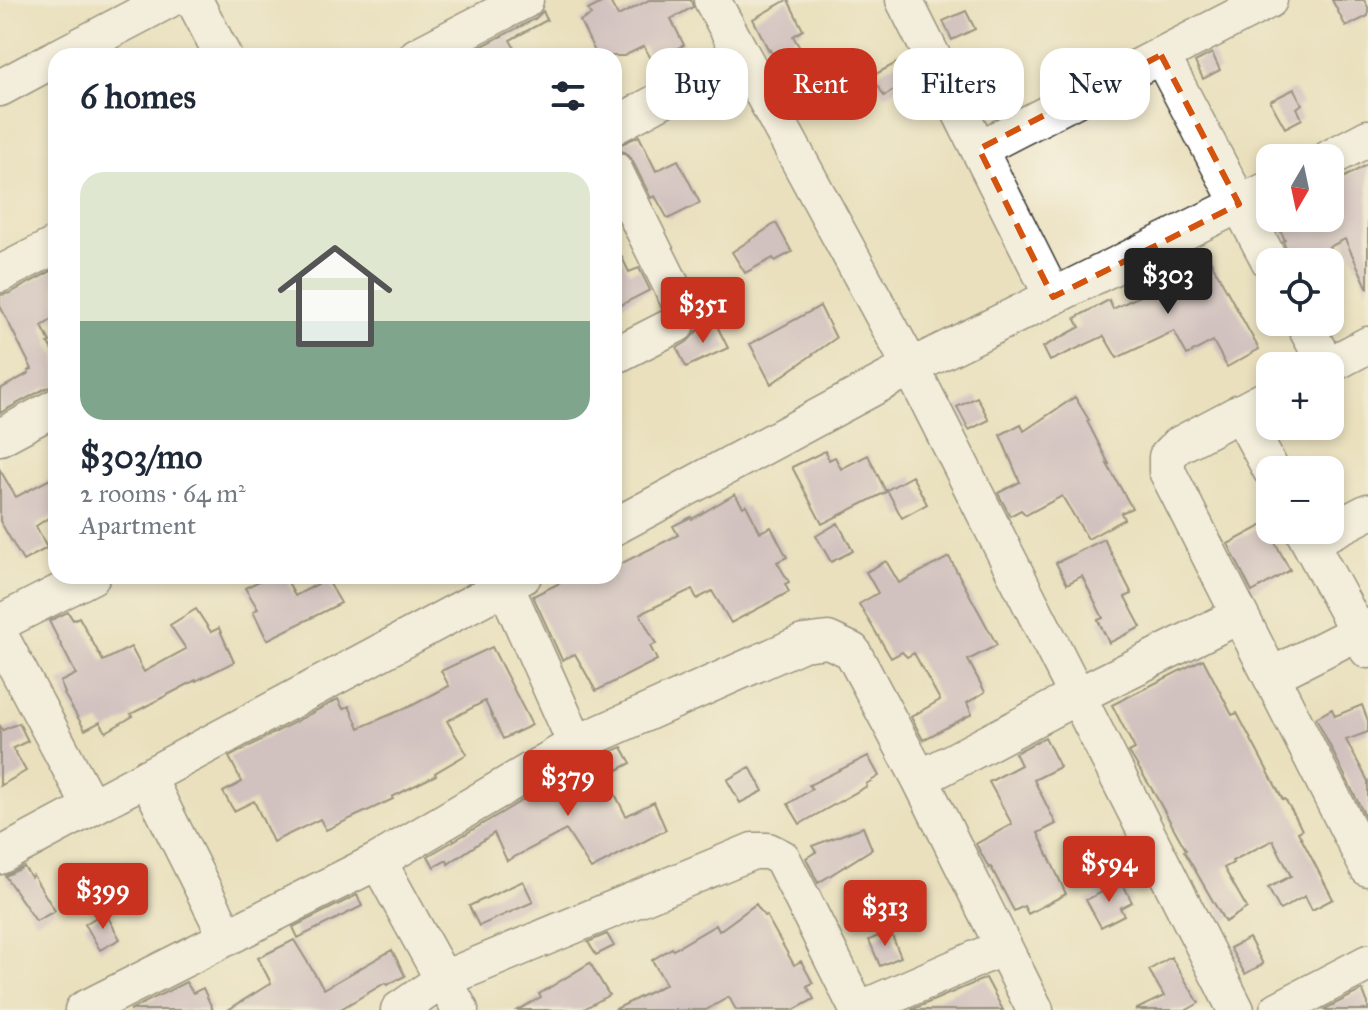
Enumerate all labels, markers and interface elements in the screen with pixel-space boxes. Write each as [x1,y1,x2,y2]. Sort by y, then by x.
chip: Buy [646,48,748,120]
chip: Rent [764,48,877,120]
chip: Filters [893,48,1024,120]
chip: New [1040,48,1150,120]
icon: filters [546,74,590,118]
text: 6 homes [80,76,196,117]
north arrow [1256,144,1344,232]
map controls [1256,144,1344,544]
icon: home [263,224,407,368]
pin: $303 [1121,248,1215,316]
button: locate [1256,248,1344,336]
text: $303 [1142,258,1194,290]
pin: $351 [656,277,750,345]
text: $351 [679,287,727,319]
button: + [1256,352,1344,440]
text: $303/mo [80,436,202,477]
button: − [1256,456,1344,544]
text: 2 rooms · 64 m² [80,477,246,509]
text: Apartment [80,509,196,541]
pin: $379 [521,750,615,818]
text: $379 [541,760,595,792]
pin: $594 [1062,836,1156,904]
text: $594 [1081,846,1137,878]
pin: $399 [56,863,150,931]
text: $399 [76,873,130,905]
pin: $313 [838,880,932,948]
text: $313 [862,890,908,922]

